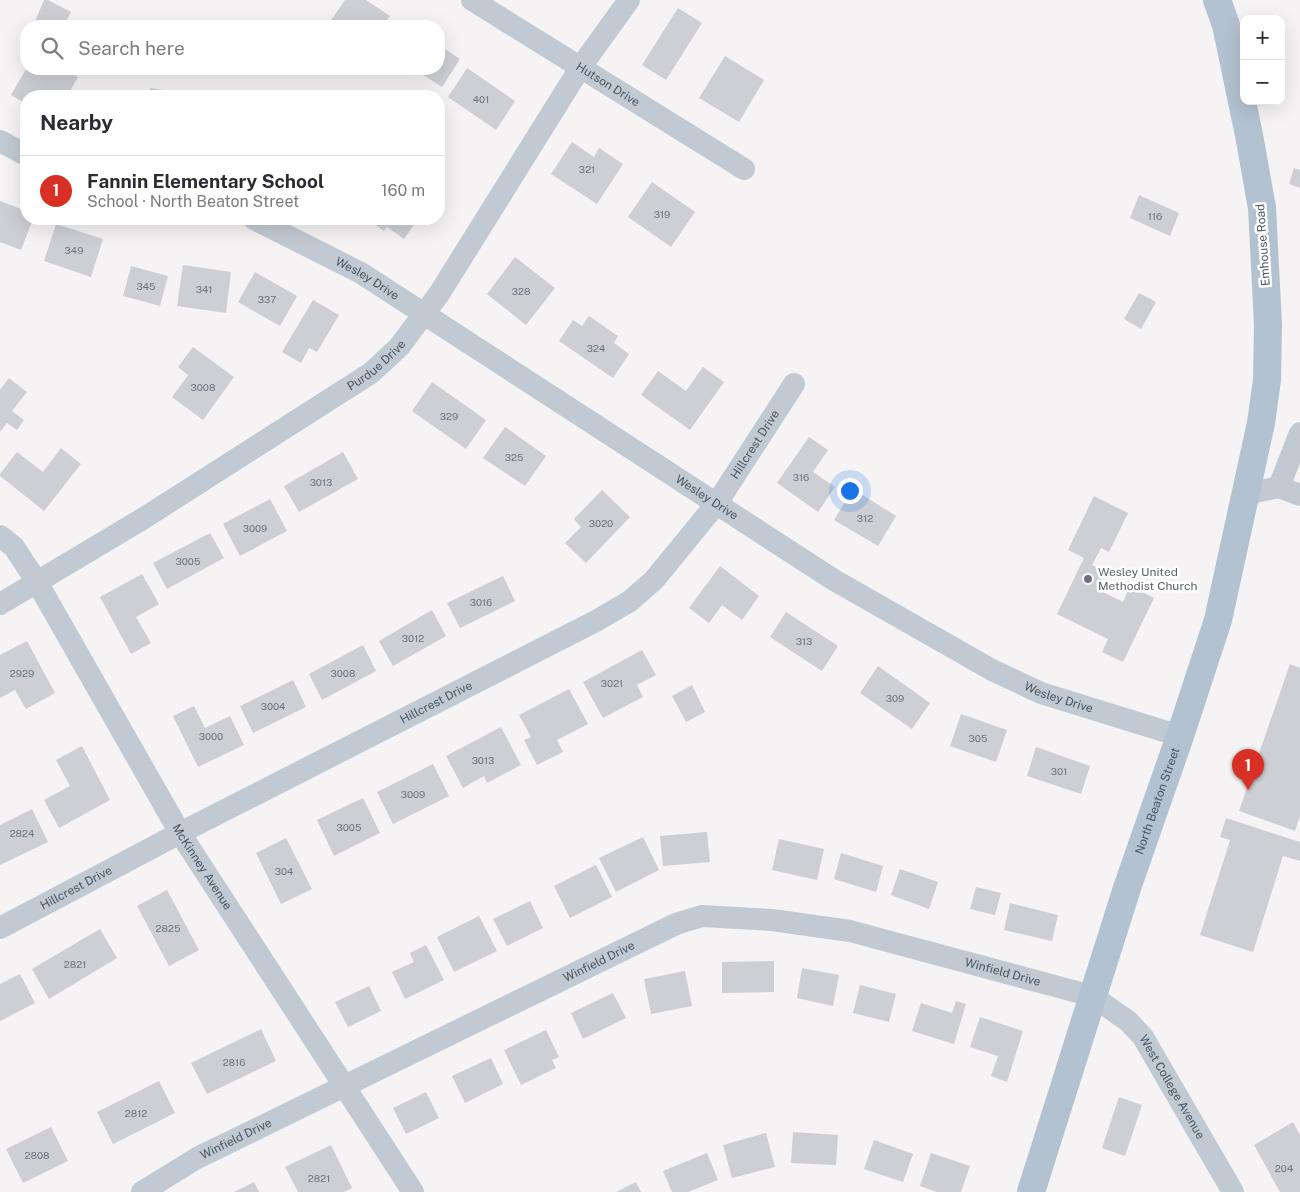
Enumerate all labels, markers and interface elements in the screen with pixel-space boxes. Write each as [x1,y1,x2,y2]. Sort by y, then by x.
map controls [1240,15,1285,105]
button: + [1240,15,1285,60]
search box [20,20,445,75]
icon: search [38,34,66,62]
text: Search here [78,37,185,59]
street label: Hutson Drive [573,59,642,110]
button: − [1240,60,1285,105]
house number: 401 [473,93,489,105]
text: Nearby [40,110,113,135]
house number: 321 [579,163,595,175]
text: Fannin Elementary School [87,170,324,192]
text: 1 [53,181,59,200]
text: 160 m [381,181,425,200]
text: School · North Beaton Street [87,192,299,211]
street label: Emhouse Road [1253,203,1273,287]
house number: 319 [654,208,670,220]
house number: 116 [1148,210,1162,222]
house number: 349 [65,244,83,256]
street label: Wesley Drive [333,254,402,303]
house number: 345 [137,280,155,292]
house number: 341 [196,283,212,295]
house number: 328 [512,285,530,297]
house number: 337 [258,293,276,305]
street label: Purdue Drive [344,337,409,393]
house number: 324 [587,342,605,354]
house number: 3008 [191,381,215,393]
street label: Hillcrest Drive [727,407,782,482]
house number: 329 [440,410,458,422]
house number: 325 [505,451,523,463]
house number: 316 [793,471,809,483]
street label: Wesley Drive [673,472,741,523]
house number: 3013 [310,476,332,488]
your location [837,478,863,504]
house number: 312 [857,512,873,524]
house number: 3020 [589,517,613,529]
house number: 3009 [243,522,267,534]
house number: 3005 [176,555,200,567]
place label: Wesley United Methodist Church [1098,565,1197,593]
marker: Wesley United Methodist Church [1082,573,1094,585]
house number: 3016 [470,596,492,608]
house number: 3012 [402,632,424,644]
house number: 313 [796,635,812,647]
house number: 2929 [10,667,34,679]
house number: 3008 [331,667,355,679]
house number: 3021 [601,677,623,689]
street label: Hillcrest Drive [398,678,475,727]
street label: Wesley Drive [1022,679,1095,716]
house number: 309 [886,692,904,704]
house number: 3004 [261,700,285,712]
house number: 3000 [199,730,223,742]
house number: 305 [969,732,987,744]
street label: North Beaton Street [1132,745,1183,856]
pin: 1 [1232,749,1264,790]
house number: 3013 [472,754,494,766]
house number: 301 [1051,765,1067,777]
house number: 3009 [401,788,425,800]
street label: McKinney Avenue [169,821,235,913]
house number: 3005 [337,821,361,833]
house number: 2824 [10,827,34,839]
street label: Hillcrest Drive [38,863,115,913]
house number: 304 [275,865,293,877]
house number: 2825 [156,922,180,934]
street label: Winfield Drive [561,938,637,985]
street label: Winfield Drive [963,955,1042,989]
house number: 2821 [64,958,86,970]
street label: West College Avenue [1136,1032,1208,1142]
house number: 2816 [223,1056,245,1068]
house number: 2812 [125,1107,147,1119]
street label: Winfield Drive [198,1115,274,1162]
house number: 2808 [25,1149,49,1161]
house number: 204 [1275,1162,1293,1174]
house number: 2821 [308,1172,330,1184]

